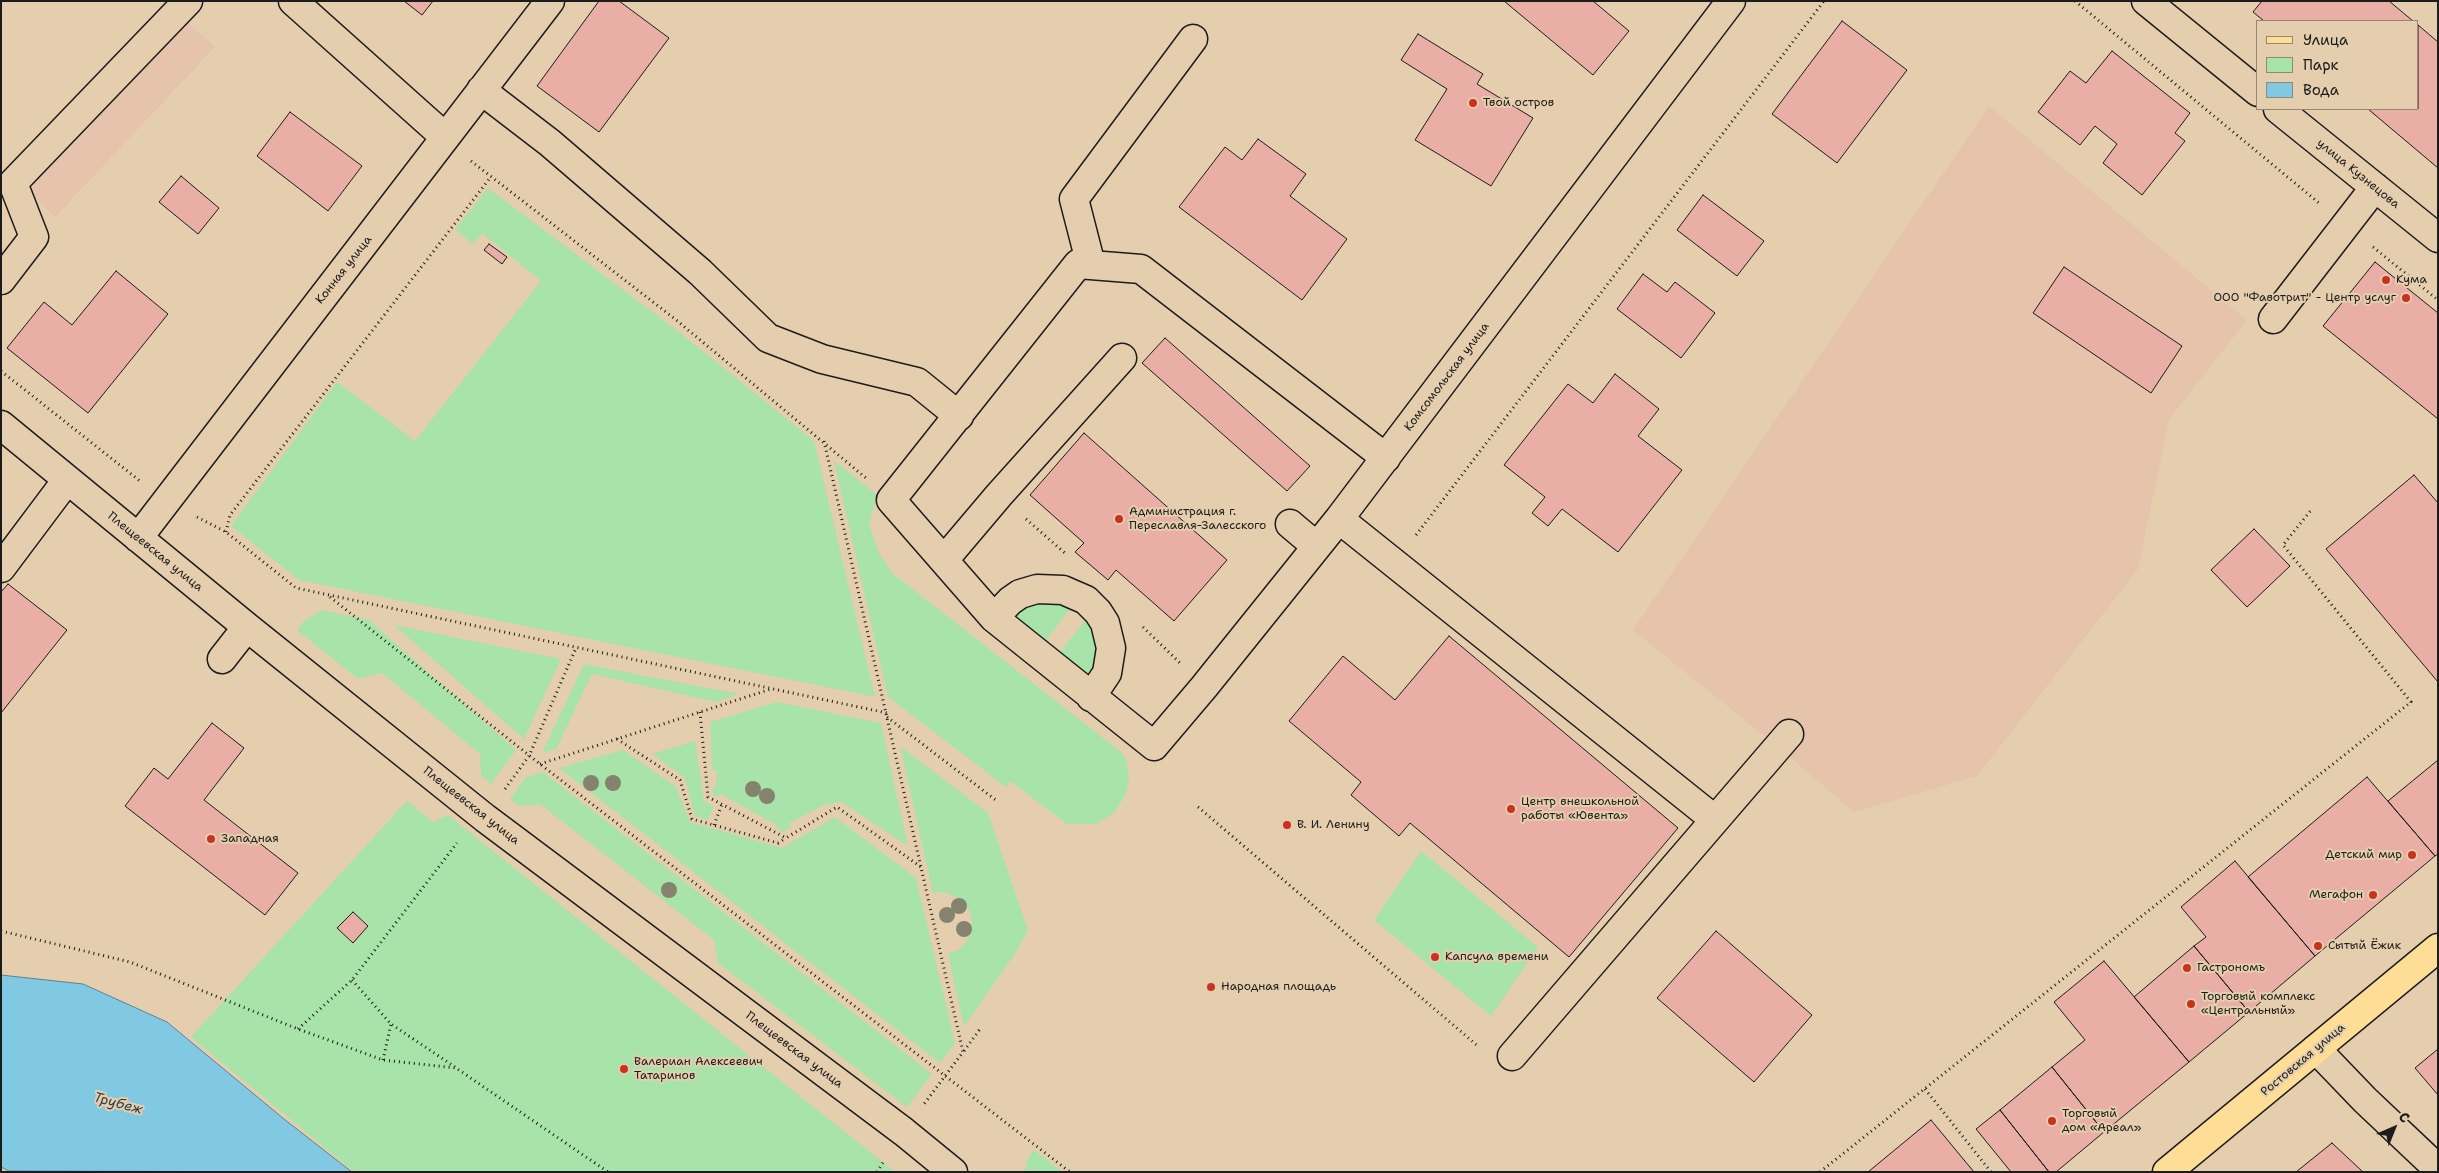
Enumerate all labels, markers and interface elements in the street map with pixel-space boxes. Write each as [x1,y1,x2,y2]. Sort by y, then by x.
legend [2256,20,2419,110]
text: Улица [2303,30,2348,50]
text: Парк [2303,55,2339,75]
text: Вода [2303,80,2339,100]
place label: Твой остров [1483,96,1554,110]
marker: Твой остров [1467,97,1479,109]
street label: улица Кузнецова [2314,136,2402,212]
street label: Конная улица [313,233,375,307]
place label: Кума [2396,273,2427,287]
marker: Кума [2380,274,2392,286]
place label: ООО "Фавотрит" - Центр услуг [2213,291,2396,305]
marker: ООО "Фавотрит" - Центр услуг [2400,292,2412,304]
street label: Комсомольская улица [1401,320,1493,434]
place label: Администрация г. Переславля-Залесского [1129,505,1266,533]
street label: Плещеевская улица [105,509,205,595]
marker: Администрация г. Переславля-Залесского [1113,513,1125,525]
street label: Плещеевская улица [420,764,522,848]
place label: Центр внешкольной работы «Ювента» [1521,795,1639,823]
marker: Центр внешкольной работы «Ювента» [1505,803,1517,815]
place label: В. И. Ленину [1297,818,1370,832]
marker: В. И. Ленину [1281,819,1293,831]
place label: Западная [221,832,279,846]
marker: Западная [205,833,217,845]
place label: Детский мир [2325,848,2402,862]
marker: Детский мир [2406,849,2418,861]
place label: Мегафон [2309,888,2363,902]
marker: Мегафон [2367,889,2379,901]
place label: Сытый Ёжик [2328,939,2401,953]
marker: Сытый Ёжик [2312,940,2324,952]
place label: Капсула времени [1445,950,1549,964]
marker: Капсула времени [1429,951,1441,963]
place label: Гастрономъ [2197,961,2265,975]
marker: Гастрономъ [2181,962,2193,974]
place label: Народная площадь [1221,980,1336,994]
marker: Народная площадь [1205,981,1217,993]
place label: Торговый комплекс «Центральный» [2201,990,2315,1018]
marker: Торговый комплекс «Центральный» [2185,998,2197,1010]
street label: Плещеевская улица [742,1009,846,1091]
street label: Ростовская улица [2258,1021,2348,1099]
place label: Валериан Алексеевич Татаринов [634,1055,763,1083]
marker: Валериан Алексеевич Татаринов [618,1063,630,1075]
water label: Трубеж [92,1089,144,1119]
north arrow [2369,1103,2419,1153]
place label: Торговый дом «Ареал» [2062,1107,2141,1135]
text: С [2395,1108,2414,1127]
marker: Торговый дом «Ареал» [2046,1115,2058,1127]

